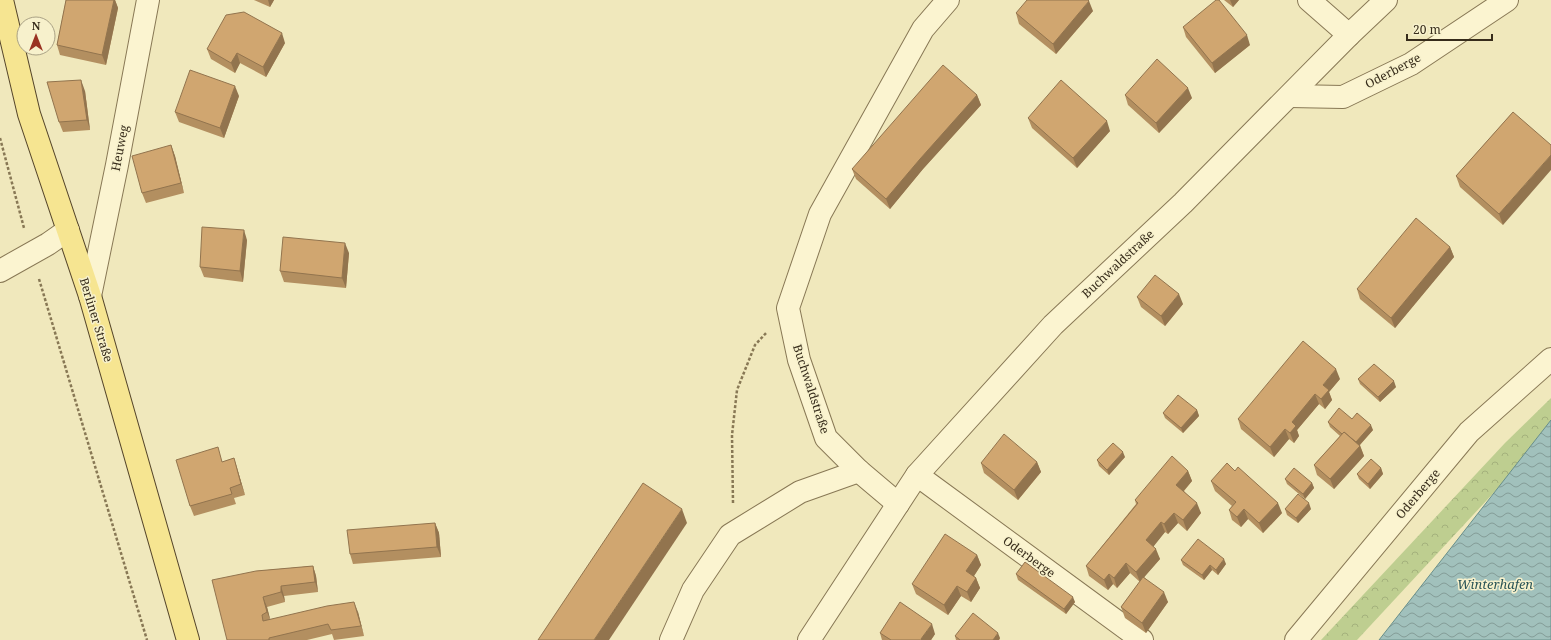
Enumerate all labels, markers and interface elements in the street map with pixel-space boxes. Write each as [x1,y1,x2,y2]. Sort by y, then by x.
north arrow [16,16,56,56]
scale bar [1407,16,1492,42]
text: N [32,18,41,33]
text: 20 m [1413,21,1441,38]
street label: Oderberge [1362,49,1424,92]
street label: Heuweg [107,123,132,172]
street label: Buchwaldstraße [1078,226,1158,302]
street label: Berliner Straße [76,276,117,364]
street label: Buchwaldstraße [789,342,834,436]
street label: Oderberge [1392,465,1444,522]
street label: Oderberge [1000,532,1059,581]
water label: Winterhafen [1457,575,1533,593]

